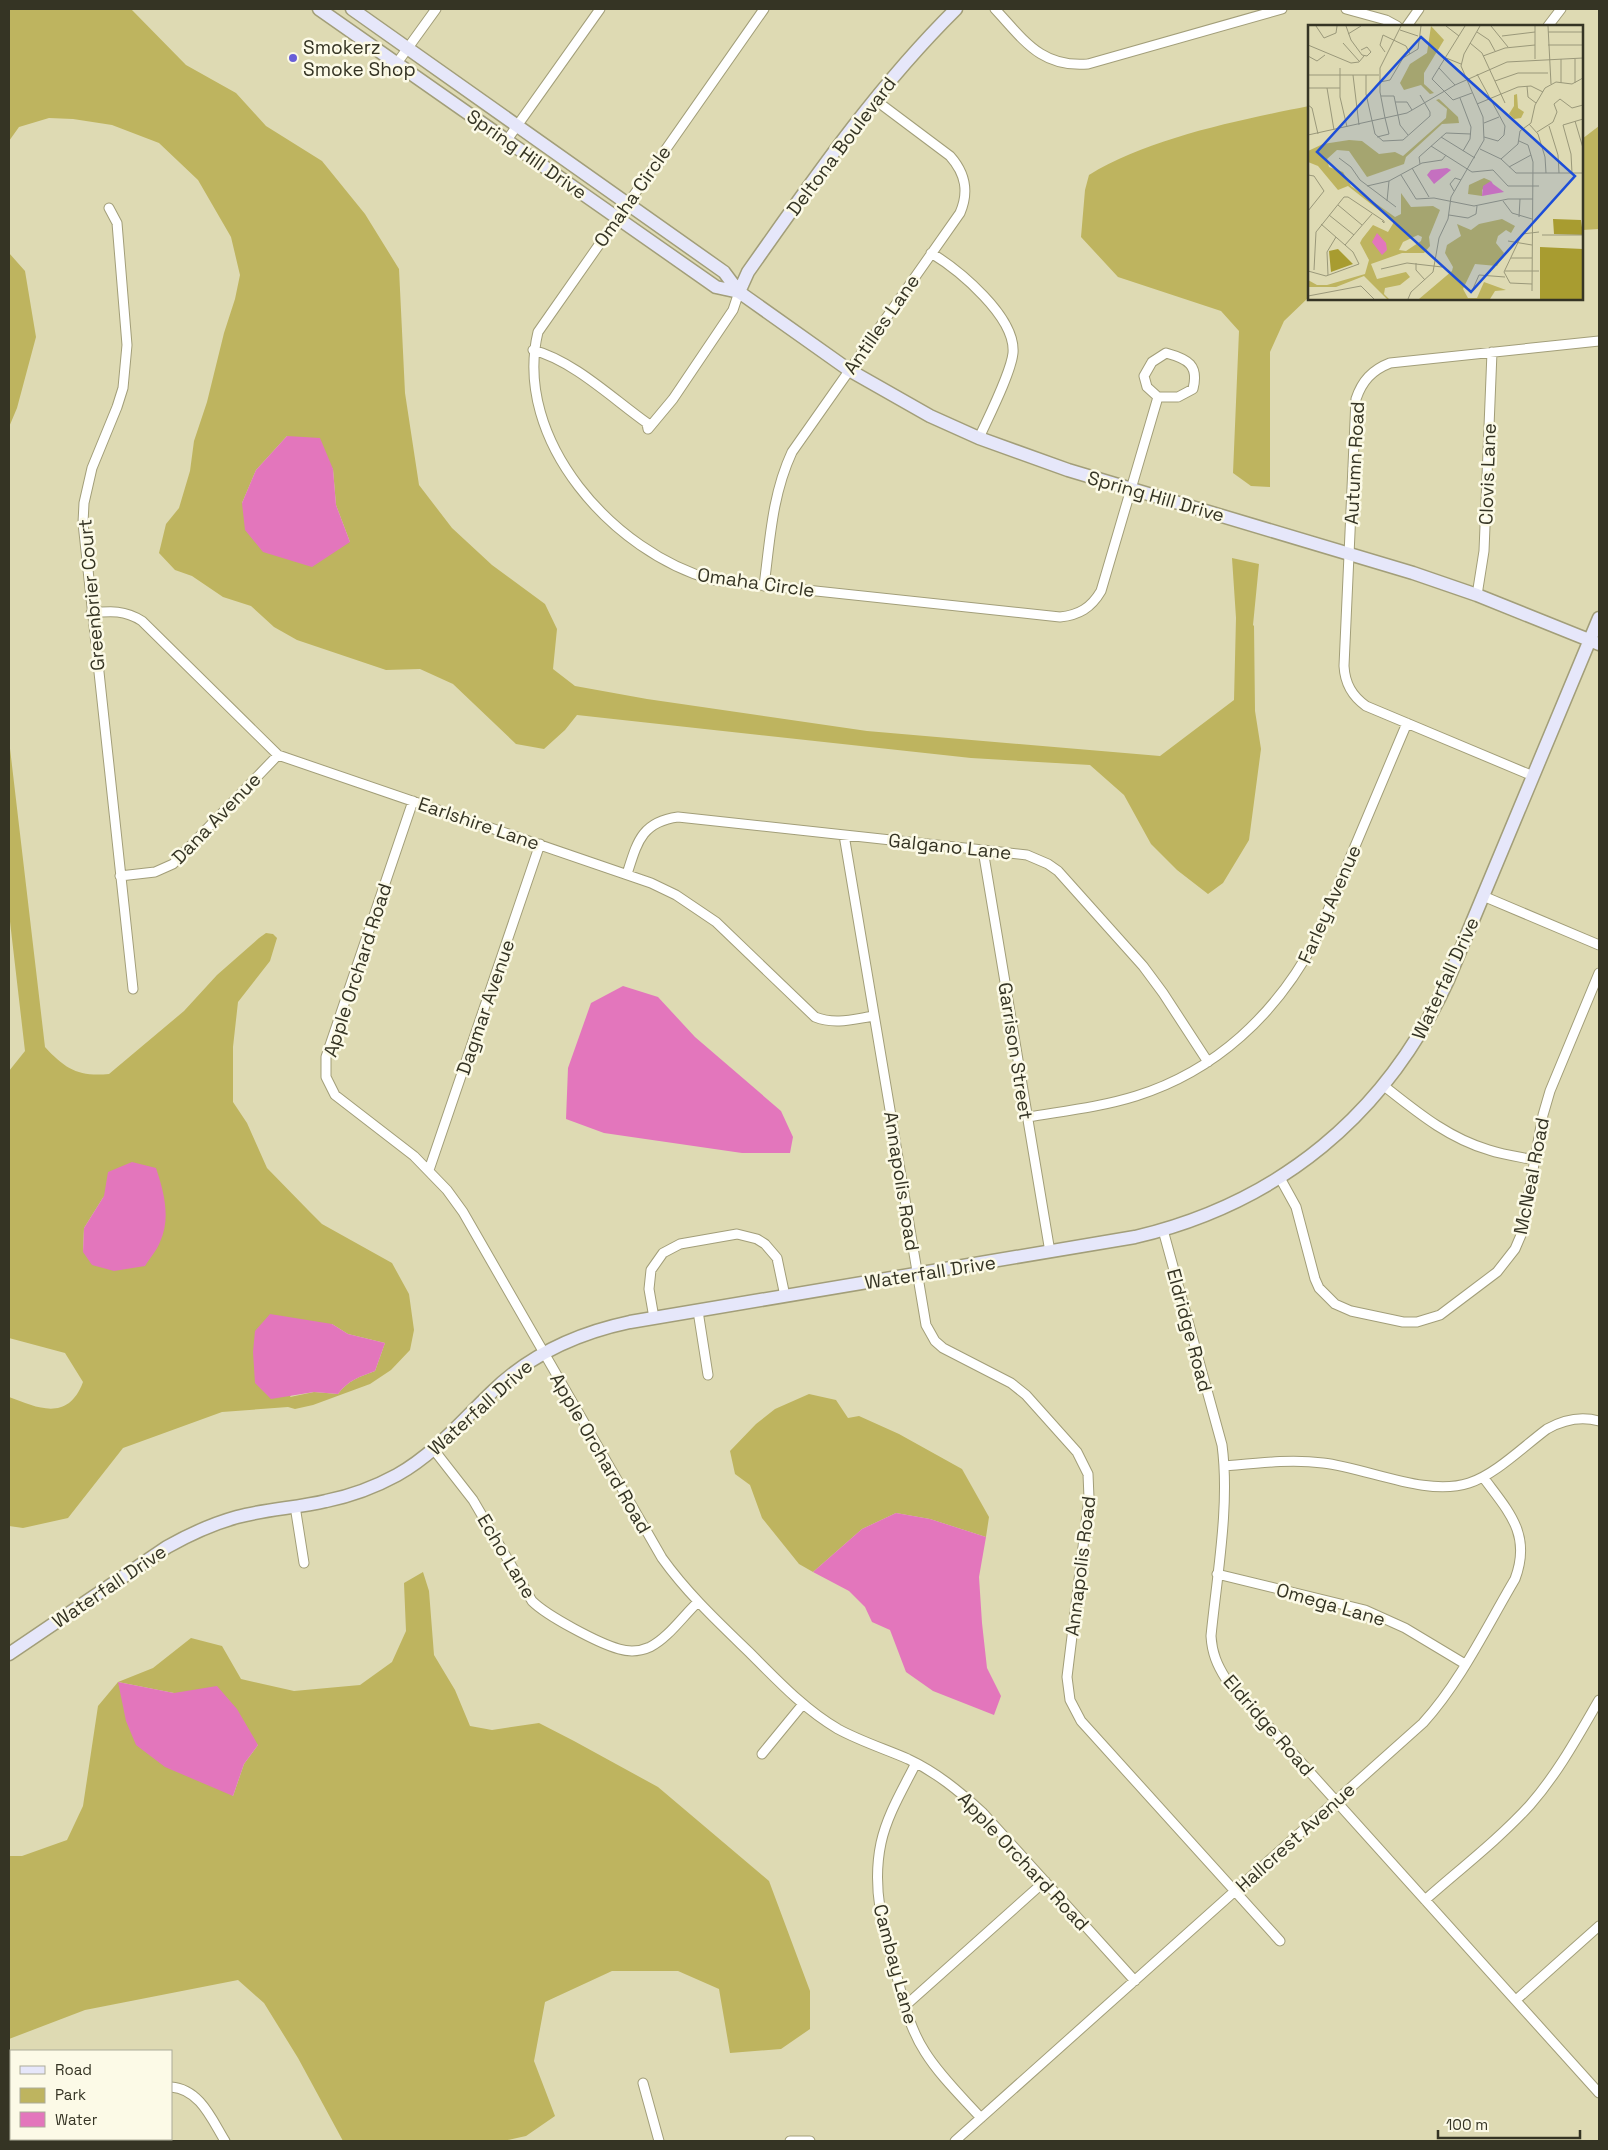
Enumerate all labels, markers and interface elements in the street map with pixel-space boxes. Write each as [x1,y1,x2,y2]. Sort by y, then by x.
inset map [1308,25,1583,300]
place label: Smokerz Smoke Shop [303,35,416,82]
marker: Smokerz Smoke Shop [287,52,299,64]
street label: Deltona Boulevard [781,72,902,221]
street label: Spring Hill Drive [462,104,592,205]
street label: Omaha Circle [588,141,677,252]
street label: Antilles Lane [838,269,925,379]
street label: Autumn Road [1339,401,1370,525]
street label: Clovis Lane [1473,423,1502,526]
street label: Spring Hill Drive [1085,465,1227,528]
street label: Greenbrier Court [72,518,111,672]
street label: Omaha Circle [696,562,816,603]
street label: Dana Avenue [166,767,266,869]
street label: Earlshire Lane [415,791,543,856]
street label: Galgano Lane [887,828,1013,865]
street label: Farley Avenue [1292,841,1367,968]
street label: Apple Orchard Road [318,880,397,1060]
street label: Waterfall Drive [1406,913,1485,1044]
street label: Dagmar Avenue [451,936,520,1078]
street label: Garrison Street [992,981,1039,1122]
street label: Annapolis Road [878,1109,925,1253]
street label: McNeal Road [1508,1115,1555,1237]
street label: Waterfall Drive [863,1250,997,1295]
street label: Eldridge Road [1161,1266,1218,1395]
street label: Waterfall Drive [423,1354,538,1461]
street label: Apple Orchard Road [544,1369,657,1538]
street label: Annapolis Road [1059,1495,1101,1638]
street label: Echo Lane [472,1509,542,1603]
street label: Waterfall Drive [47,1539,171,1634]
street label: Omega Lane [1273,1577,1388,1632]
street label: Eldridge Road [1218,1669,1320,1781]
street label: Hallcrest Avenue [1230,1777,1360,1898]
street label: Apple Orchard Road [953,1787,1095,1936]
street label: Cambay Lane [868,1901,924,2027]
legend [10,2050,172,2140]
text: Road [55,2060,92,2079]
text: Park [55,2085,86,2104]
scale bar [1438,2108,1580,2140]
text: Water [55,2110,98,2129]
text: 100 m [1446,2115,1488,2134]

